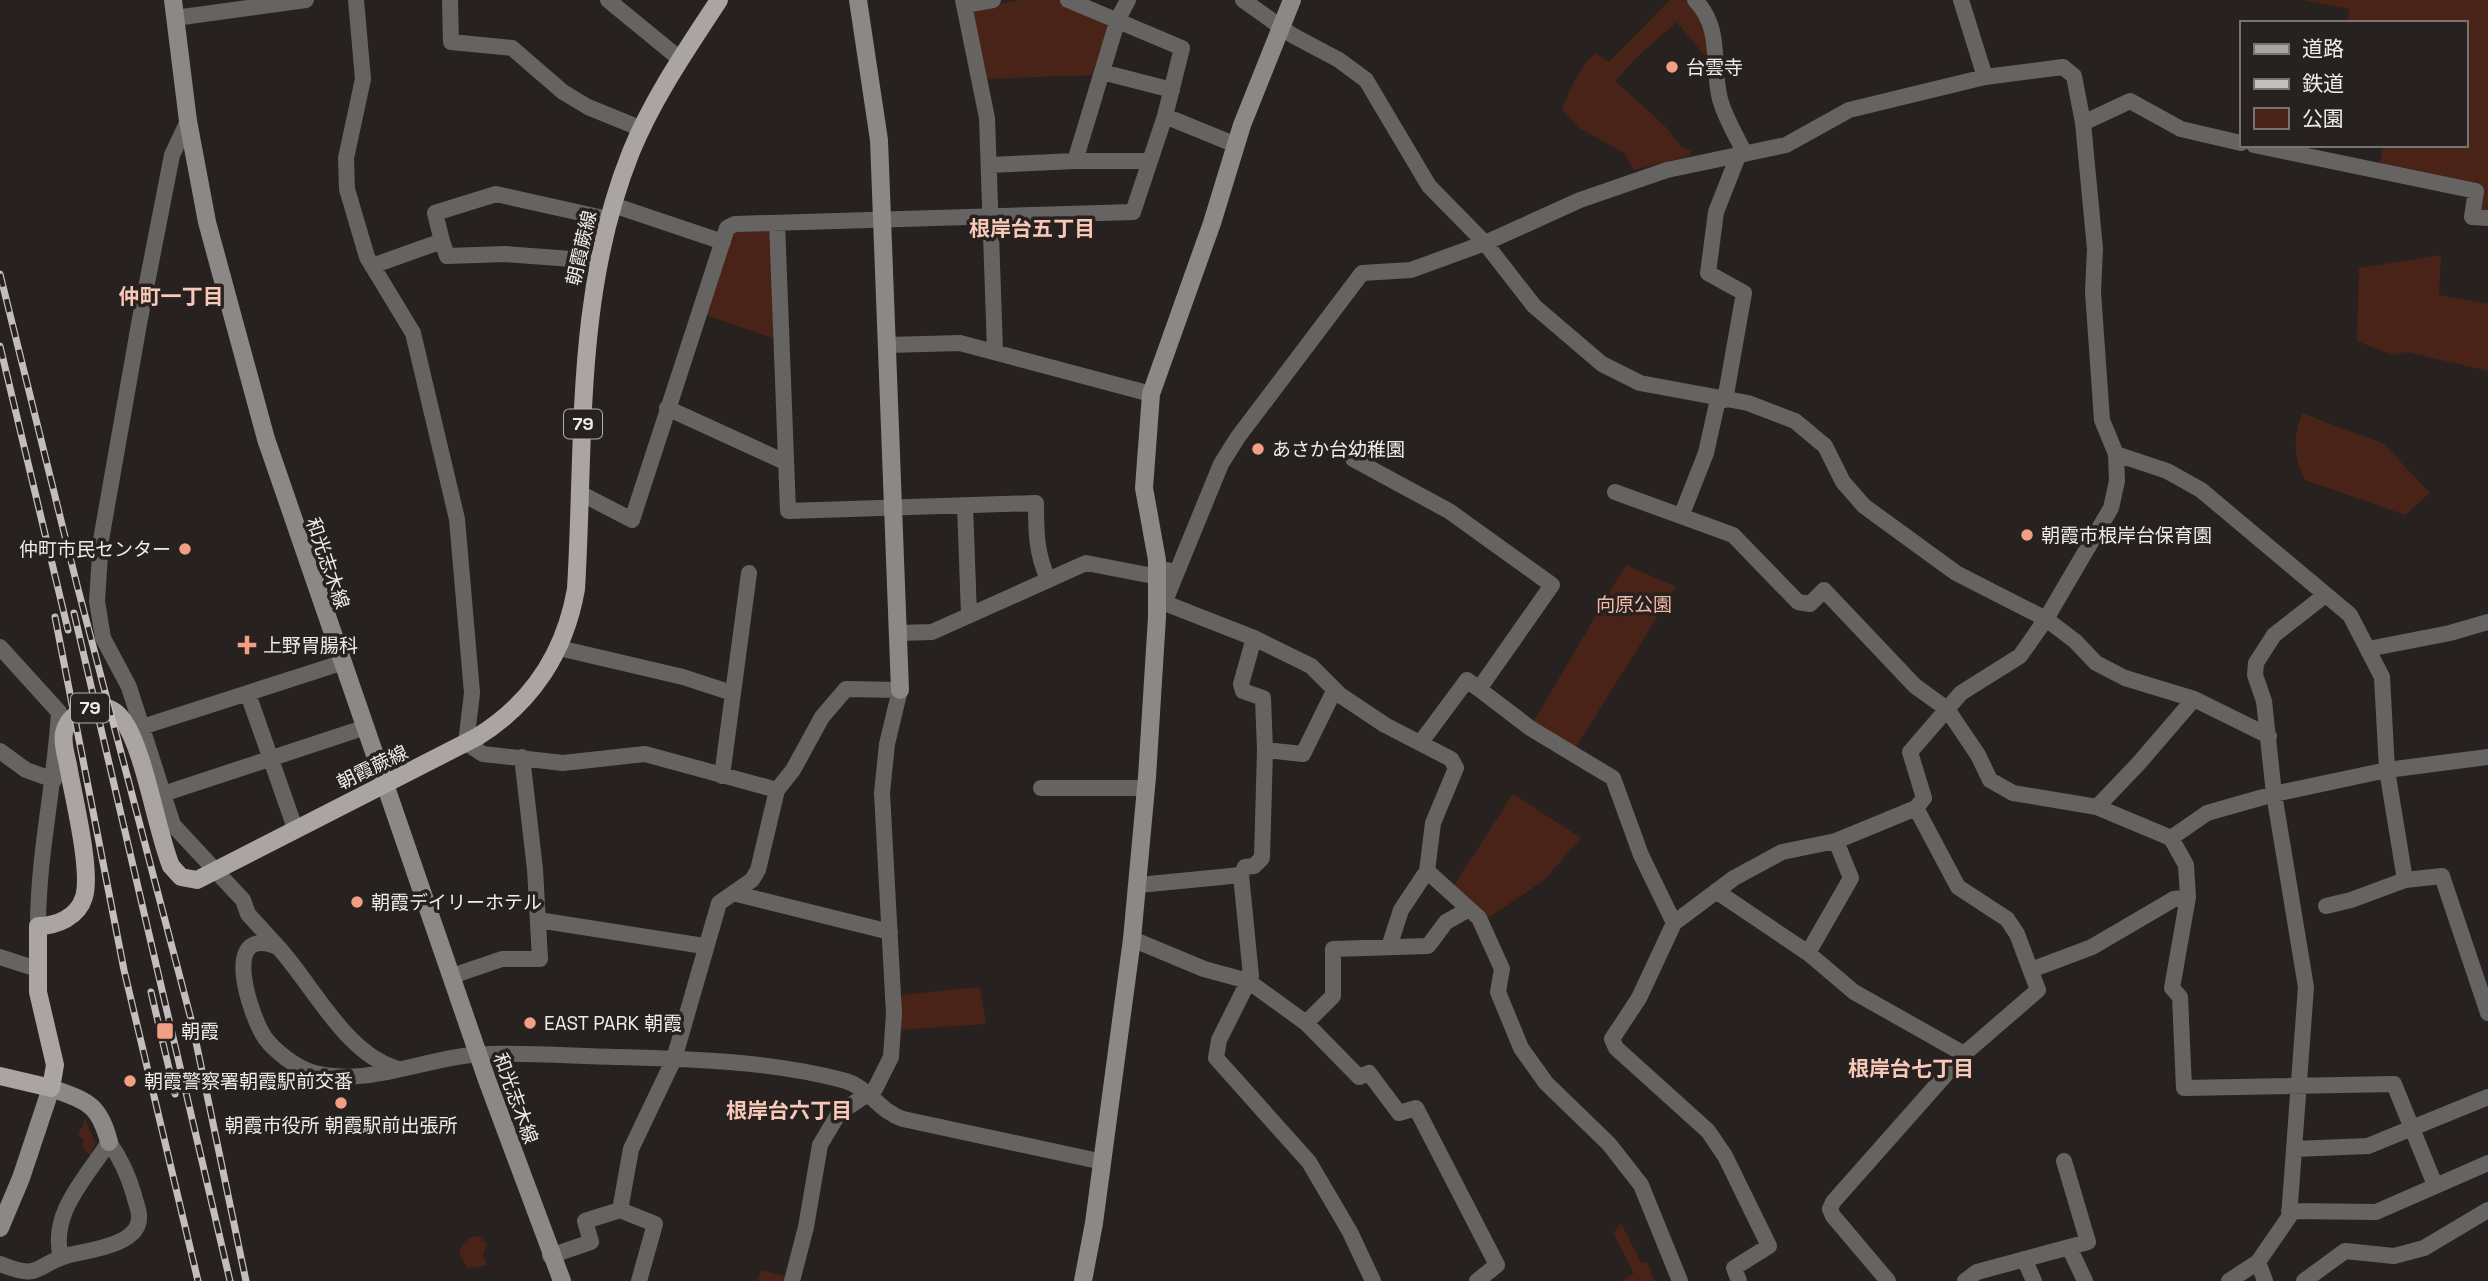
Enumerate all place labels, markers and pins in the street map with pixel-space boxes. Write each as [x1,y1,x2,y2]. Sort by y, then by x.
place label: 台雲寺 [1686,55,1743,80]
marker: 台雲寺 [1664,59,1680,75]
place label: あさか台幼稚園 [1272,437,1405,462]
marker: あさか台幼稚園 [1250,441,1266,457]
place label: 朝霞市根岸台保育園 [2041,523,2212,548]
marker: 朝霞市根岸台保育園 [2019,527,2035,543]
place label: 仲町市民センター [19,537,171,562]
marker: 仲町市民センター [177,541,193,557]
place label: 上野胃腸科 [263,633,358,658]
marker: 上野胃腸科 [237,635,257,655]
place label: 朝霞デイリーホテル [371,890,542,915]
marker: 朝霞デイリーホテル [349,894,365,910]
place label: EAST PARK 朝霞 [544,1011,682,1036]
marker: EAST PARK 朝霞 [522,1015,538,1031]
place label: 朝霞 [181,1019,219,1044]
marker: 朝霞 [155,1021,175,1041]
place label: 朝霞警察署朝霞駅前交番 [144,1069,353,1094]
marker: 朝霞警察署朝霞駅前交番 [122,1073,138,1089]
marker: 朝霞市役所 朝霞駅前出張所 [333,1095,349,1111]
place label: 朝霞市役所 朝霞駅前出張所 [225,1113,457,1138]

